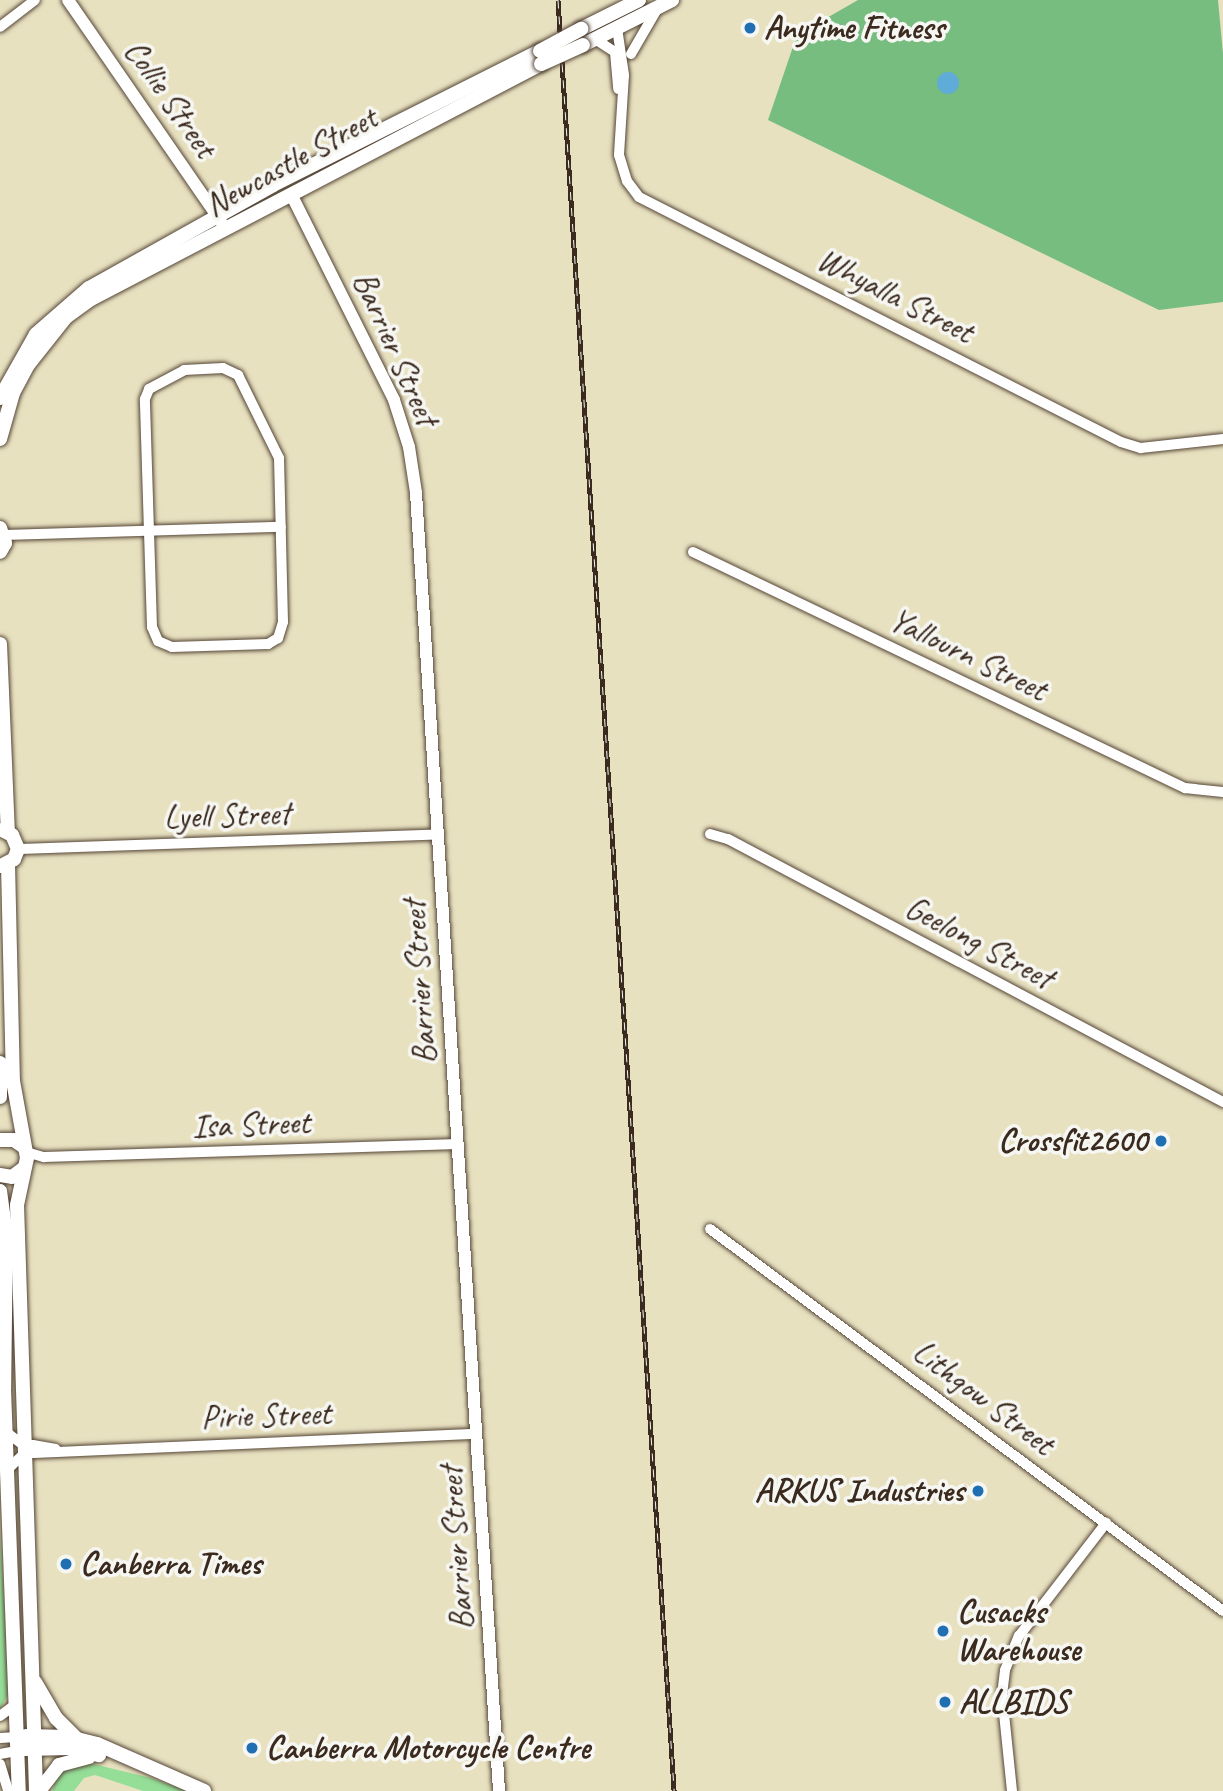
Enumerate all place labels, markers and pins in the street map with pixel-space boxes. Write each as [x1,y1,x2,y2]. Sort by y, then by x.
place label: Anytime Fitness [764,8,944,48]
marker: Anytime Fitness [742,20,758,36]
place label: Crossfit2600 [998,1121,1147,1161]
marker: Crossfit2600 [1153,1133,1169,1149]
place label: ARKUS Industries [755,1471,964,1511]
marker: ARKUS Industries [970,1483,986,1499]
place label: Canberra Times [80,1544,260,1584]
marker: Canberra Times [58,1556,74,1572]
place label: Cusacks Warehouse [957,1592,1080,1670]
marker: Cusacks Warehouse [935,1623,951,1639]
place label: ALLBIDS [959,1682,1068,1722]
marker: ALLBIDS [937,1694,953,1710]
place label: Canberra Motorcycle Centre [266,1728,590,1768]
marker: Canberra Motorcycle Centre [244,1740,260,1756]

